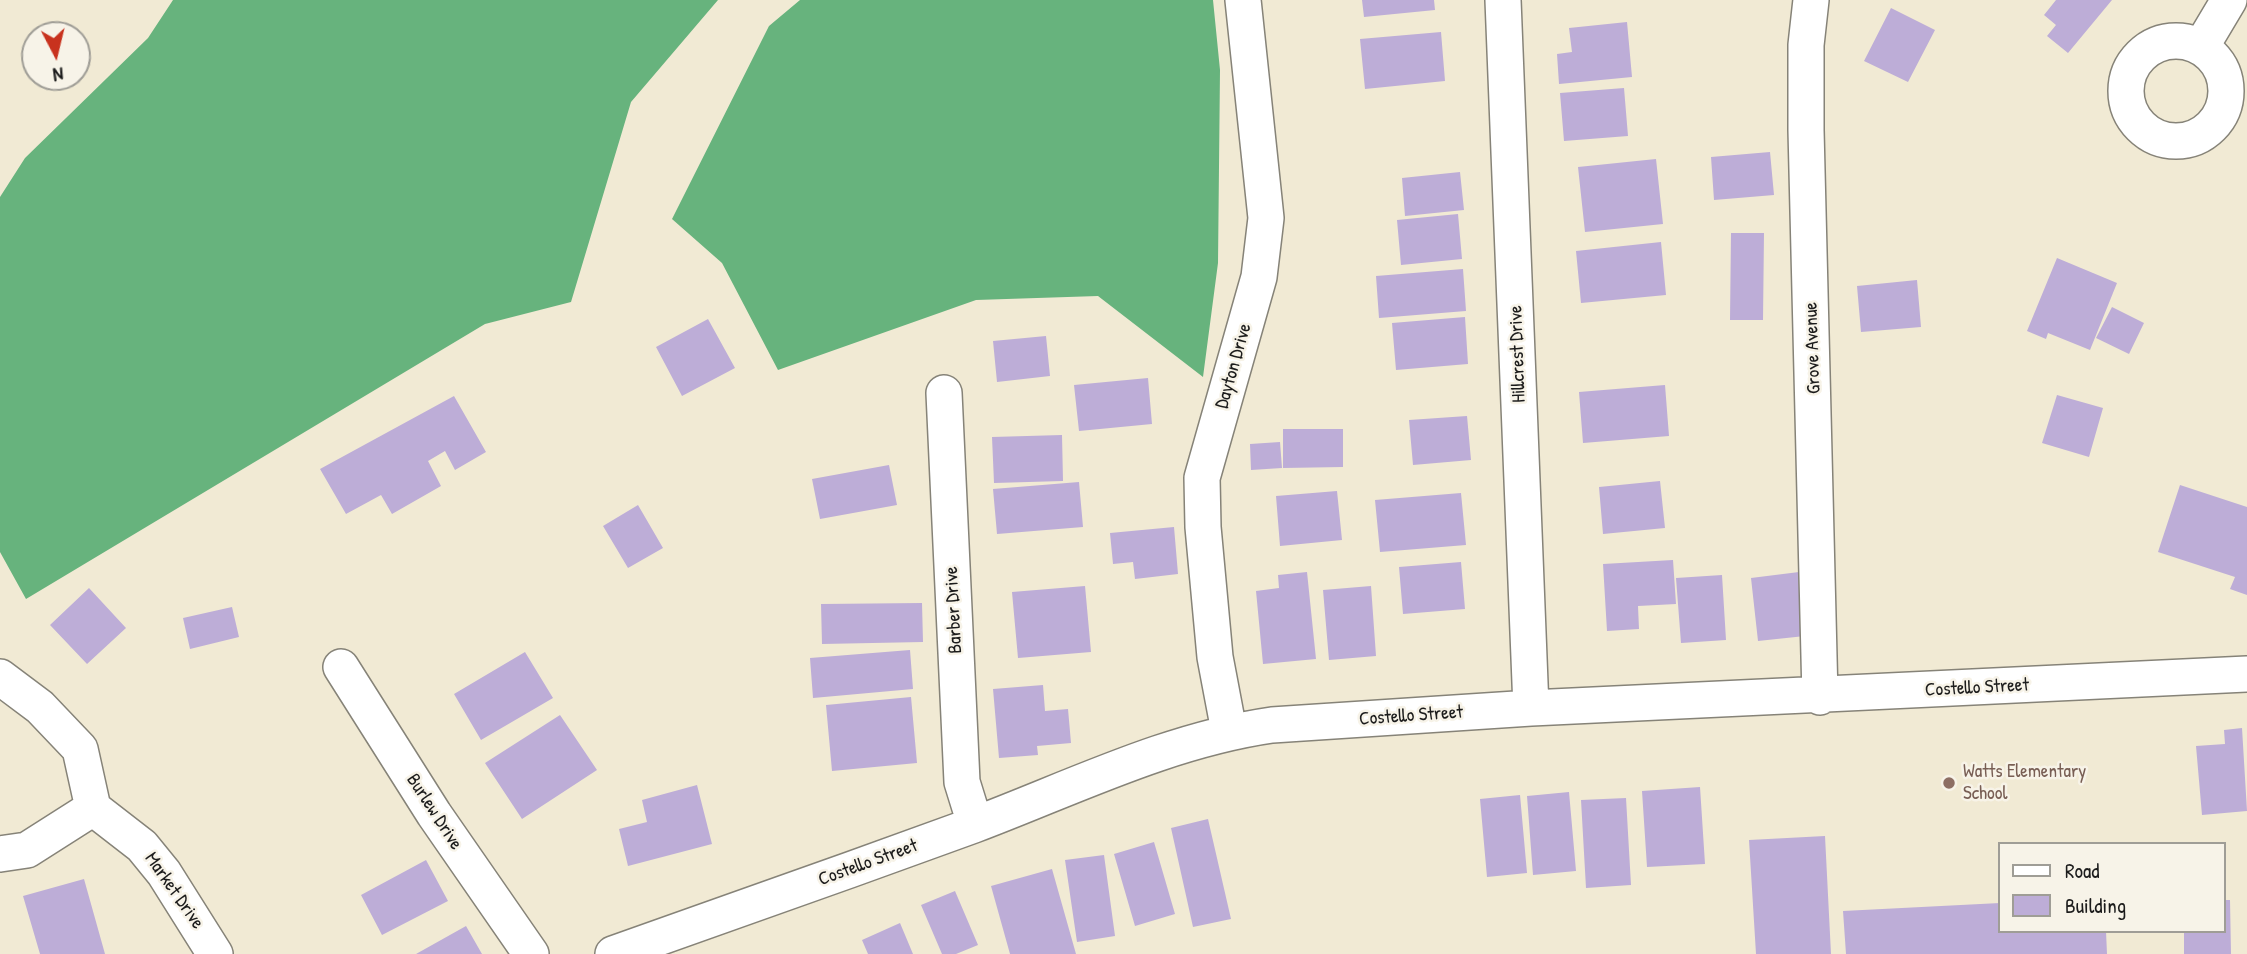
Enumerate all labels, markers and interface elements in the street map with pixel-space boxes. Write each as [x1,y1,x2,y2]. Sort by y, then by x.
north arrow [21,21,91,91]
text: N [52,61,65,88]
street label: Grove Avenue [1800,302,1826,394]
street label: Hillcrest Drive [1505,305,1531,403]
street label: Dayton Drive [1211,321,1257,411]
street label: Barber Drive [940,566,968,654]
street label: Costello Street [1925,674,2029,702]
street label: Costello Street [1358,701,1464,731]
place label: Watts Elementary School [1963,761,2086,805]
street label: Burlew Drive [401,770,467,854]
marker: Watts Elementary School [1941,775,1957,791]
street label: Costello Street [815,835,921,891]
legend [1998,842,2226,933]
street label: Market Drive [139,848,209,934]
text: Road [2065,856,2099,885]
text: Building [2065,891,2126,920]

